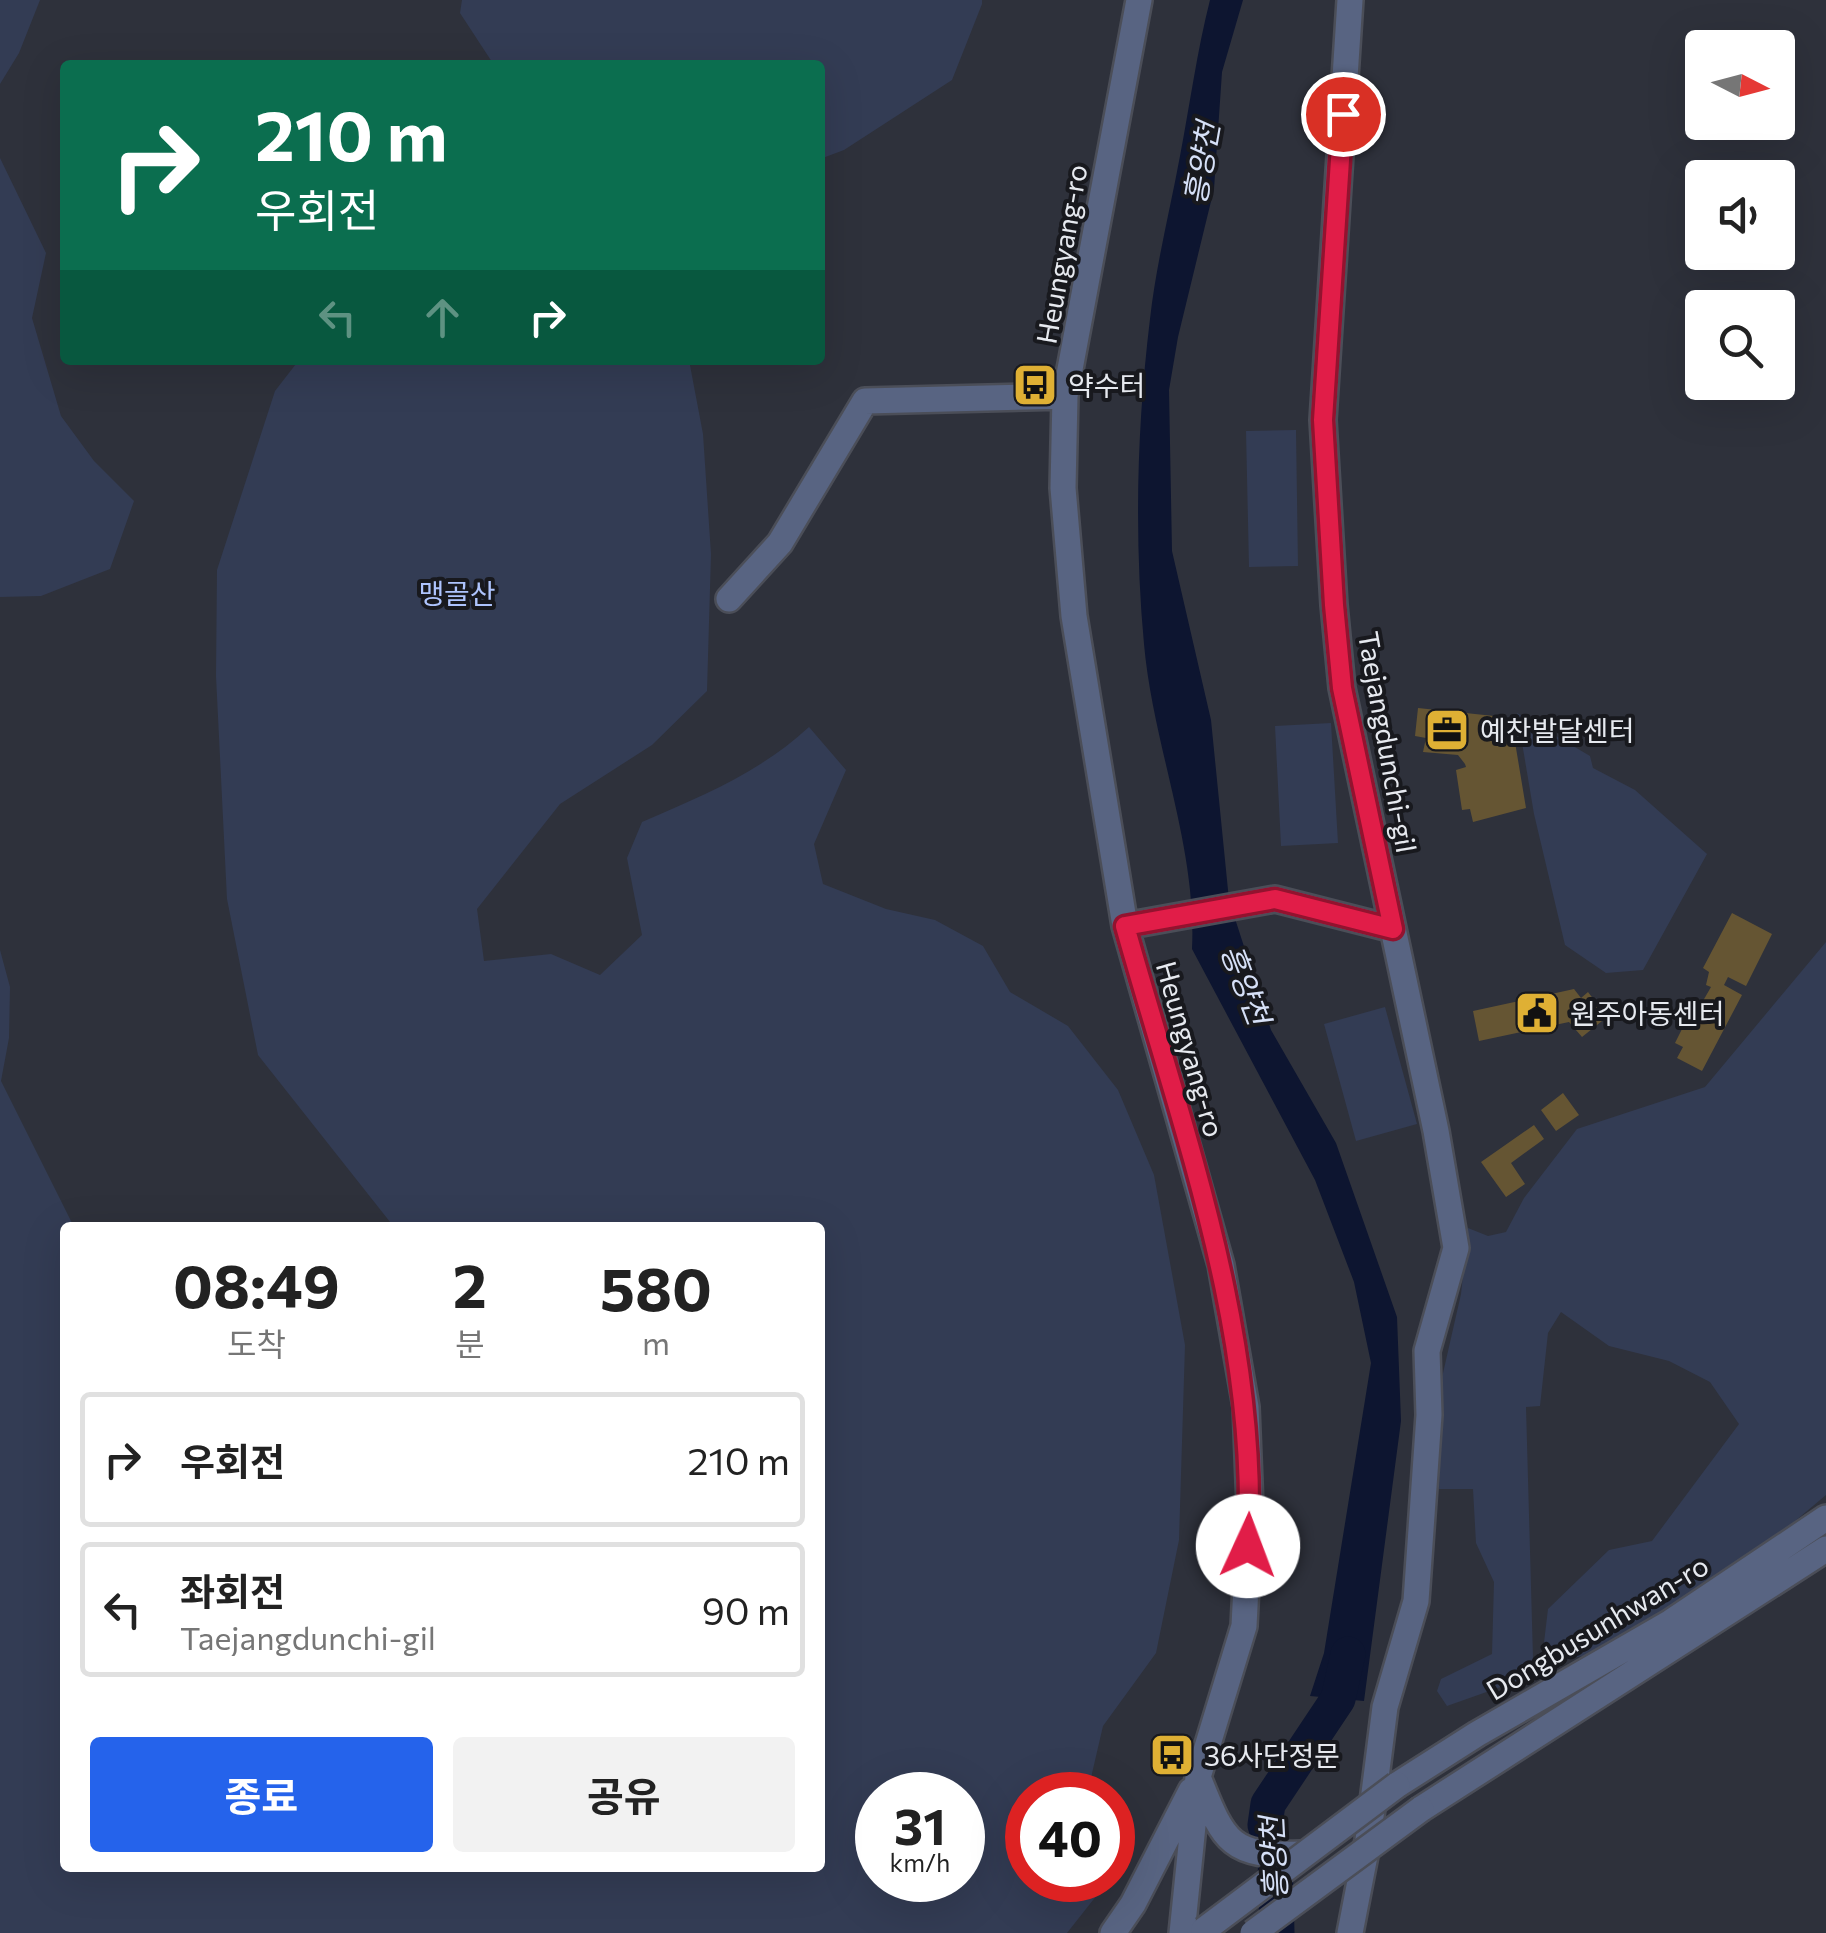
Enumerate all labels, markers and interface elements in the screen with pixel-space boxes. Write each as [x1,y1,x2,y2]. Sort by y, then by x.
north arrow [1685,30,1795,140]
map controls [1685,30,1795,400]
pin [1301,72,1386,157]
icon: arrive [1316,87,1371,142]
text: 210 m [255,90,447,175]
icon: right [90,100,220,230]
water label: 흥양천 [1175,116,1226,207]
button: sound [1685,160,1795,270]
street label: Heungyang-ro [1029,162,1093,346]
text: 우회전 [255,181,379,236]
icon: left [310,290,365,345]
icon: ahead [415,290,470,345]
icon: right [520,290,575,345]
button: search [1685,290,1795,400]
bus stop icon: 약수터 [1012,362,1058,408]
place label: 약수터 [1068,368,1145,402]
park label: 맹골산 [418,576,496,610]
street label: Taejangdunchi-gil [1352,629,1424,855]
office icon: 예찬발달센터 [1424,707,1470,753]
place label: 예찬발달센터 [1480,713,1635,747]
water label: 흥양천 [1215,939,1280,1032]
street label: Heungyang-ro [1150,957,1232,1141]
public building icon: 원주아동센터 [1514,990,1560,1036]
place label: 원주아동센터 [1570,996,1725,1030]
text: 08:49 [173,1247,340,1320]
text: 2 [453,1247,487,1320]
text: 580 [600,1250,712,1323]
text: m [642,1322,670,1362]
text: 도착 [227,1323,286,1363]
text: 분 [455,1323,485,1363]
icon: right [95,1432,150,1487]
text: 210 m [687,1436,790,1483]
text: 우회전 [180,1437,285,1484]
position arrow [1196,1494,1300,1598]
street label: Dongbusunhwan-ro [1480,1547,1714,1707]
text: 좌회전 [180,1567,285,1614]
icon: left [95,1582,150,1637]
text: 90 m [702,1586,790,1633]
text: Taejangdunchi-gil [180,1617,436,1657]
bus stop icon: 36사단정문 [1149,1732,1195,1778]
button: 종료 [90,1737,433,1852]
button: 공유 [453,1737,795,1852]
place label: 36사단정문 [1204,1738,1340,1772]
speed limit sign: 40 [1005,1772,1135,1902]
text: 31 [894,1794,946,1855]
water label: 흥양천 [1251,1812,1293,1900]
text: km/h [890,1847,950,1877]

